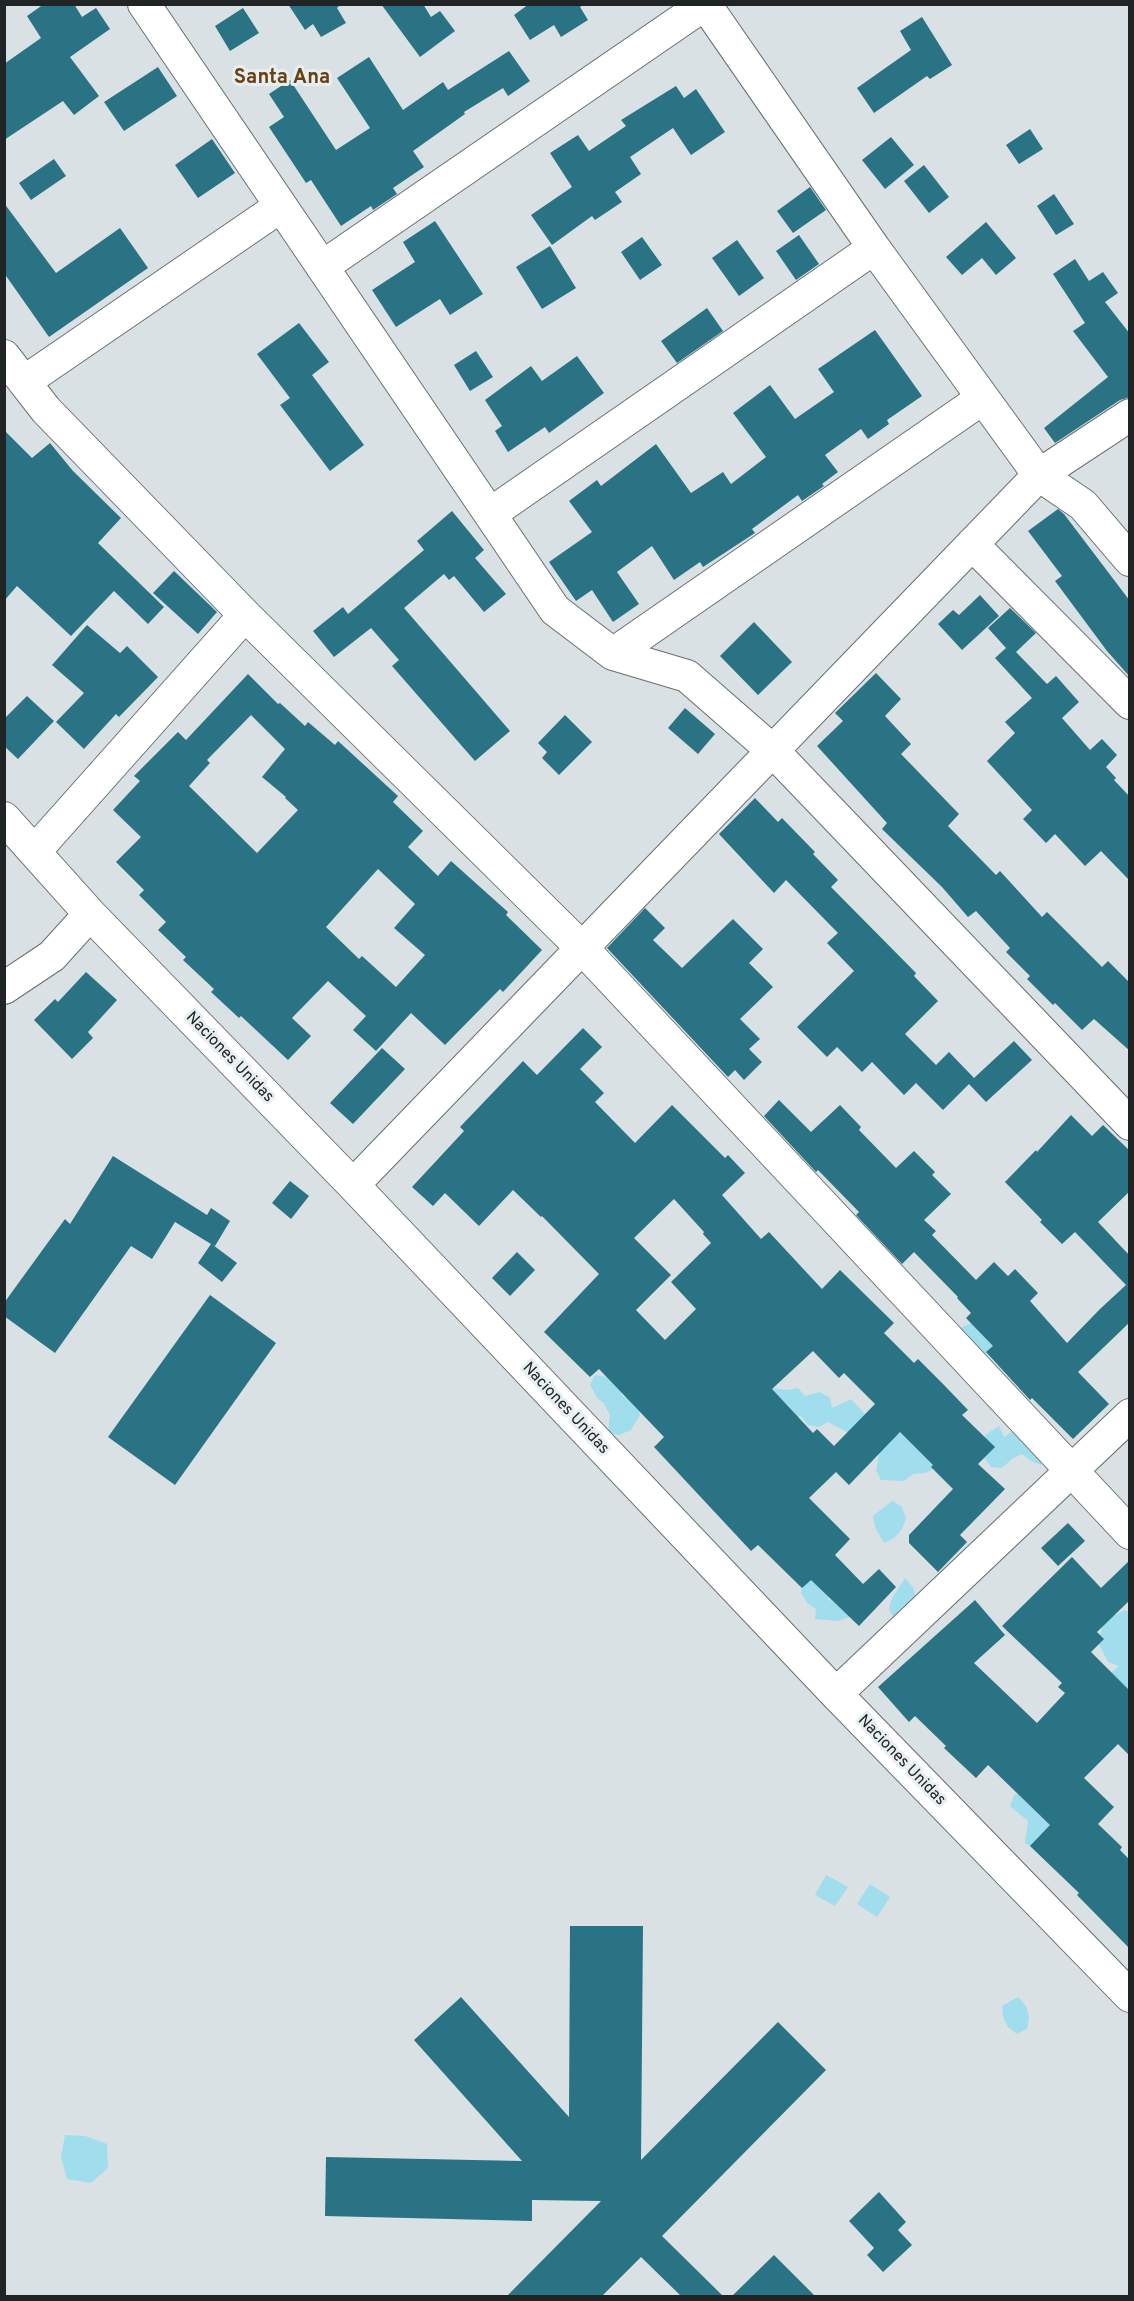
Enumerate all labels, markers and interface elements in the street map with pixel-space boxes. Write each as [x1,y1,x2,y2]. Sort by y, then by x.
district label: Santa Ana [234,67,330,91]
street label: Naciones Unidas [181,1009,277,1107]
street label: Naciones Unidas [518,1359,612,1459]
street label: Naciones Unidas [853,1712,949,1810]

